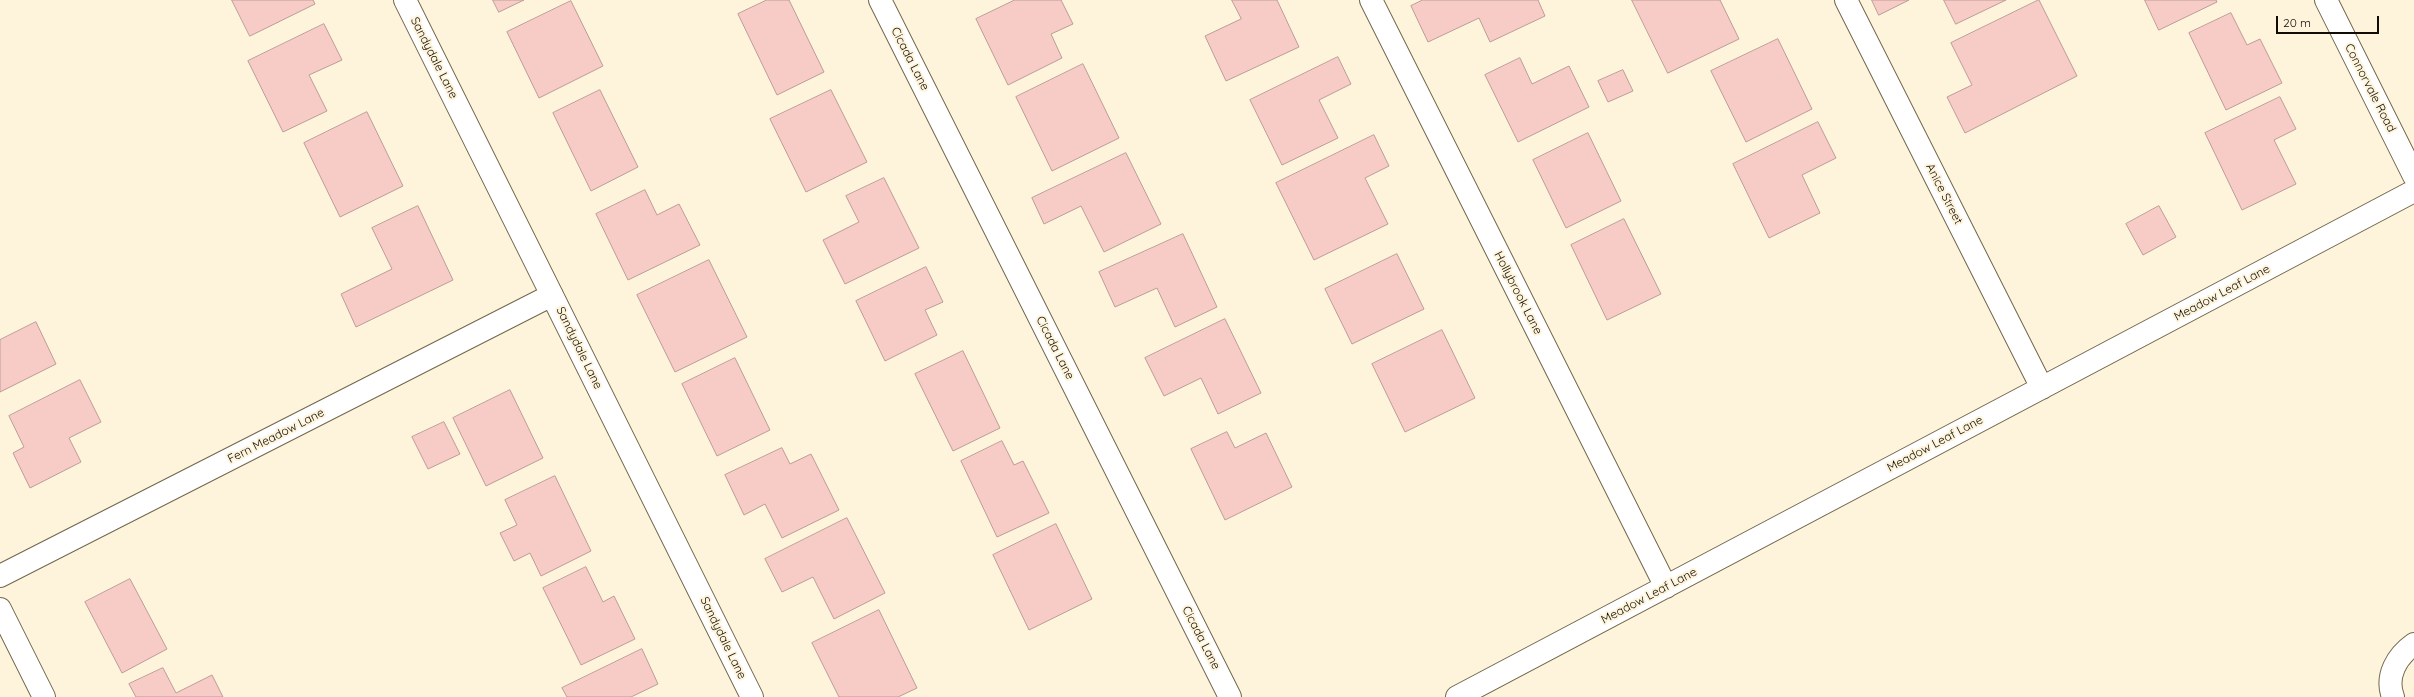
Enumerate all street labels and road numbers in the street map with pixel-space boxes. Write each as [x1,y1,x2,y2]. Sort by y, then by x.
street label: Sandydale Lane [407,15,461,101]
street label: Cicada Lane [888,25,932,93]
street label: Connorvale Road [2341,41,2399,135]
street label: Anice Street [1923,161,1965,227]
street label: Hollybrook Lane [1491,249,1545,337]
street label: Meadow Leaf Lane [2172,262,2272,324]
street label: Sandydale Lane [553,305,605,391]
street label: Cicada Lane [1033,314,1077,382]
street label: Fern Meadow Lane [225,405,327,467]
street label: Meadow Leaf Lane [1885,413,1985,475]
street label: Meadow Leaf Lane [1599,565,1699,627]
street label: Sandydale Lane [697,595,749,681]
street label: Cicada Lane [1179,604,1223,672]

